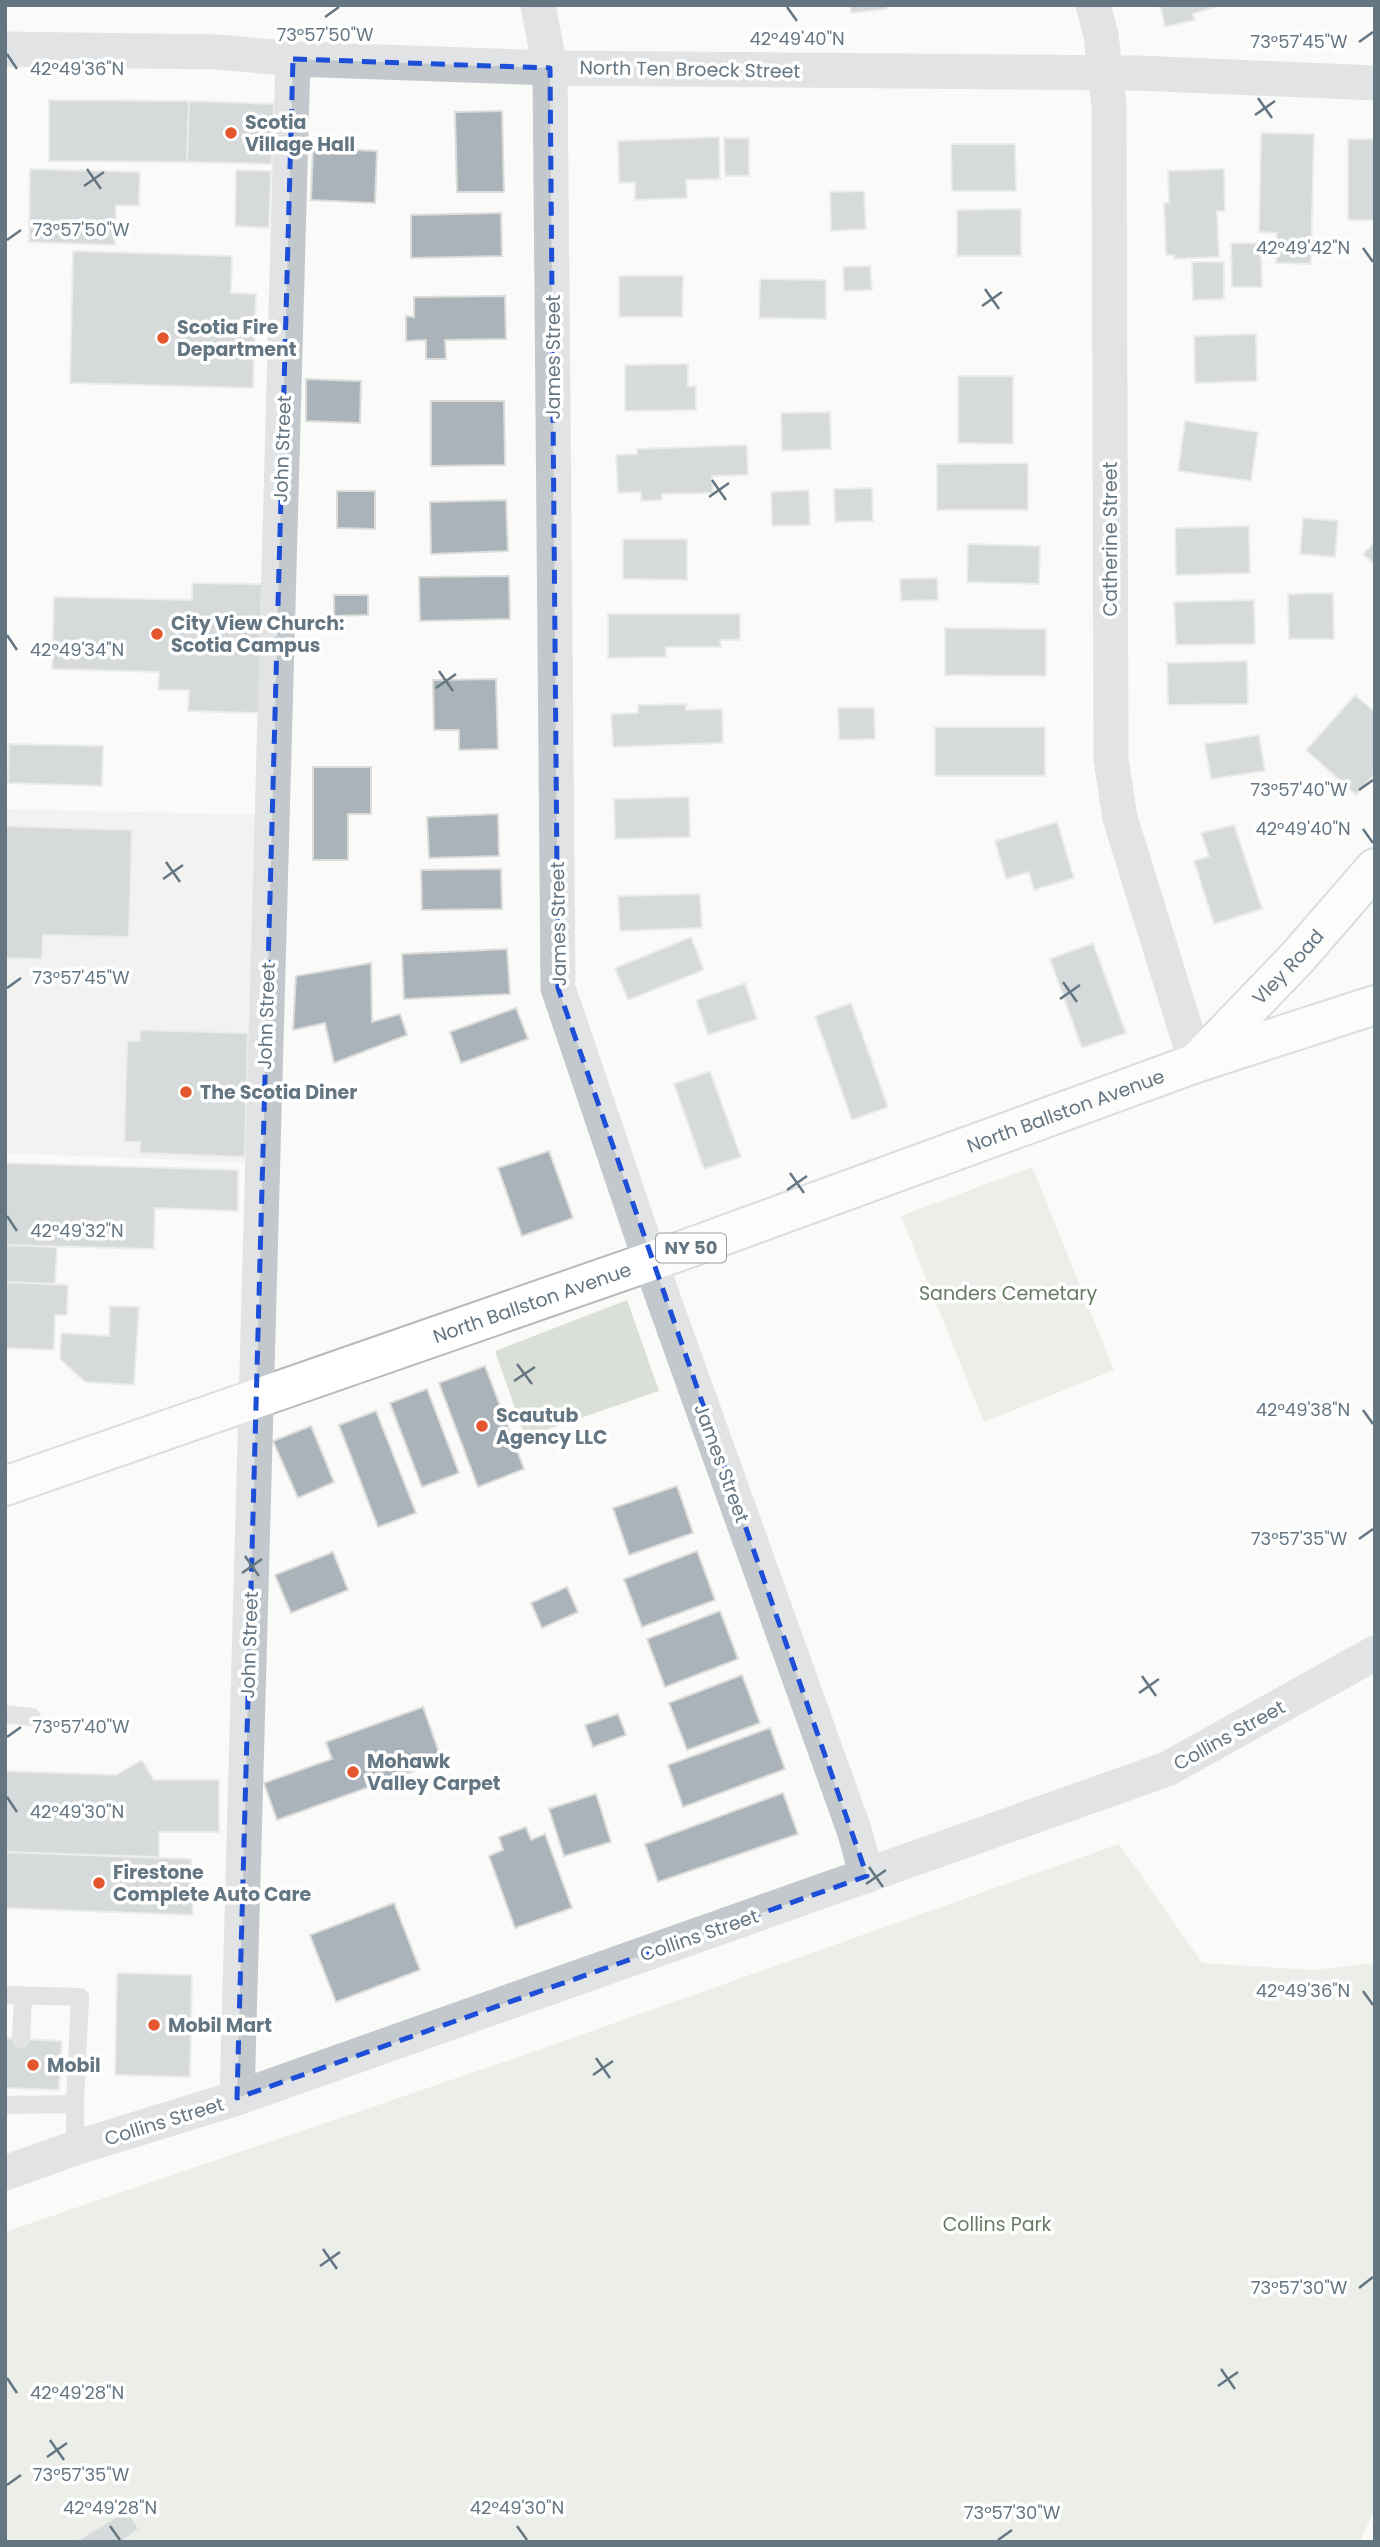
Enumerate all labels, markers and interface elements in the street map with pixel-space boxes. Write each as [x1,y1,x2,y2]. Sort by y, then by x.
text: 73°57'50"W [276,22,374,47]
text: 42°49'40"N [749,26,845,51]
text: 73°57'45"W [1250,29,1348,54]
street label: North Ten Broeck Street [579,54,801,85]
text: 42°49'36"N [30,56,124,81]
place label: Scotia Village Hall [245,109,355,158]
marker: Scotia Village Hall [223,125,239,141]
text: 73°57'50"W [32,217,130,242]
text: 42°49'42"N [1256,235,1350,260]
street label: James Street [540,294,567,419]
place label: Scotia Fire Department [177,314,297,363]
marker: Scotia Fire Department [155,330,171,346]
street label: John Street [267,395,298,503]
street label: Catherine Street [1097,462,1124,616]
place label: City View Church: Scotia Campus [171,610,344,659]
marker: City View Church: Scotia Campus [149,626,165,642]
text: 42°49'34"N [30,637,124,662]
text: 73°57'40"W [1250,777,1348,802]
text: 42°49'40"N [1255,816,1351,841]
street label: James Street [544,861,573,987]
street label: Vley Road [1246,923,1330,1011]
street label: John Street [251,962,282,1070]
text: 73°57'45"W [32,965,130,990]
street label: North Ballston Avenue [963,1063,1168,1159]
place label: The Scotia Diner [200,1079,357,1106]
marker: The Scotia Diner [178,1084,194,1100]
text: 42°49'32"N [30,1218,124,1243]
road number: NY 50 [656,1233,726,1262]
street label: North Ballston Avenue [429,1256,635,1350]
park label: Sanders Cemetary [919,1280,1097,1307]
text: 42°49'38"N [1256,1397,1350,1422]
street label: James Street [687,1400,756,1527]
place label: Scautub Agency LLC [496,1402,608,1451]
marker: Scautub Agency LLC [474,1418,490,1434]
text: 73°57'35"W [1251,1526,1348,1551]
street label: John Street [234,1591,265,1699]
street label: Collins Street [1169,1694,1290,1777]
text: 73°57'40"W [32,1714,130,1739]
place label: Mohawk Valley Carpet [367,1748,501,1797]
marker: Mohawk Valley Carpet [345,1764,361,1780]
text: 42°49'30"N [30,1799,124,1824]
place label: Firestone Complete Auto Care [113,1859,312,1908]
marker: Firestone Complete Auto Care [91,1875,107,1891]
street label: Collins Street [636,1903,762,1968]
text: 42°49'36"N [1256,1978,1350,2003]
place label: Mobil Mart [168,2012,272,2039]
marker: Mobil Mart [146,2017,162,2033]
place label: Mobil [47,2052,101,2079]
marker: Mobil [25,2057,41,2073]
street label: Collins Street [101,2090,227,2152]
park label: Collins Park [943,2211,1052,2238]
text: 73°57'30"W [1251,2275,1348,2300]
text: 42°49'28"N [30,2380,124,2405]
text: 73°57'35"W [33,2462,130,2487]
text: 42°49'28"N [63,2495,157,2520]
text: 42°49'30"N [470,2495,564,2520]
text: 73°57'30"W [964,2500,1061,2525]

